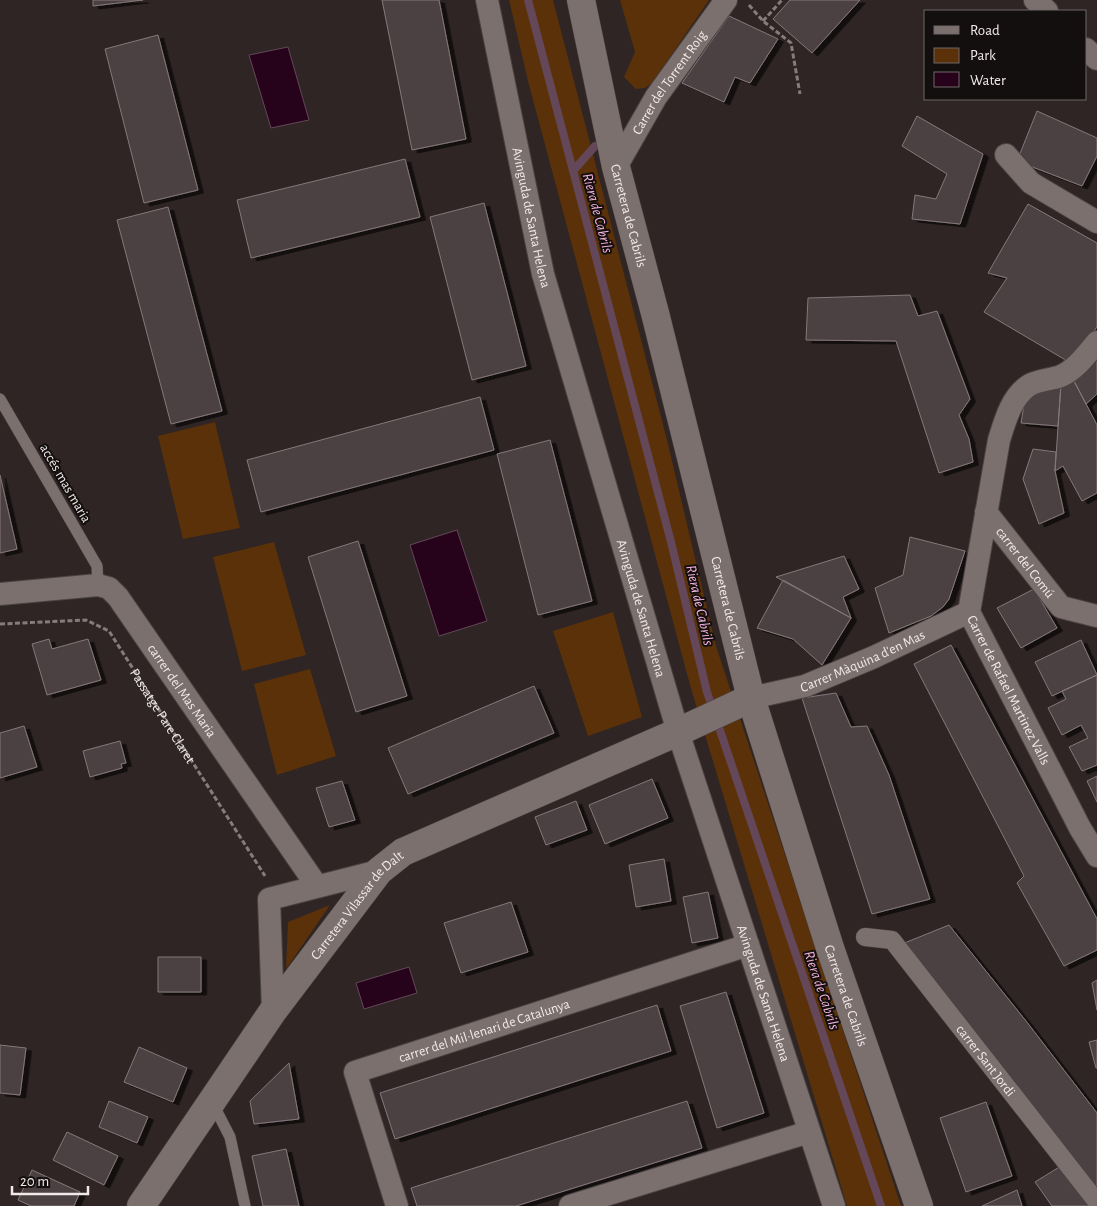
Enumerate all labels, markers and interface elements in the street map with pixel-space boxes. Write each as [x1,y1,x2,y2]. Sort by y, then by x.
legend [924,10,1087,100]
text: Road [970,23,1000,38]
street label: Carrer del Torrent Roig [630,28,710,137]
text: Park [970,48,996,63]
text: Water [970,73,1006,88]
street label: Avinguda de Santa Helena [509,146,553,290]
street label: Carretera de Cabrils [608,163,649,269]
water label: Riera de Cabrils [580,172,615,255]
street label: accés mas maria [37,442,94,526]
street label: carrer del Comú [993,525,1057,601]
street label: Avinguda de Santa Helena [614,538,668,679]
street label: Carretera de Cabrils [708,555,747,662]
water label: Riera de Cabrils [683,563,716,647]
street label: Carrer de Rafael Martinez Valls [964,613,1052,767]
street label: Carrer Màquina d'en Mas [799,628,927,695]
street label: carrer del Mas Maria [145,642,219,741]
street label: Passatge Pare Claret [127,666,198,766]
street label: Carretera Vilassar de Dalt [309,848,407,963]
street label: Avinguda de Santa Helena [734,923,792,1064]
street label: Carretera de Cabrils [821,943,869,1048]
water label: Riera de Cabrils [801,949,842,1032]
street label: carrer del Mil·lenari de Catalunya [397,997,572,1065]
street label: carrer Sant Jordi [953,1023,1018,1099]
scale bar [12,1164,89,1196]
text: 20 m [20,1174,49,1189]

